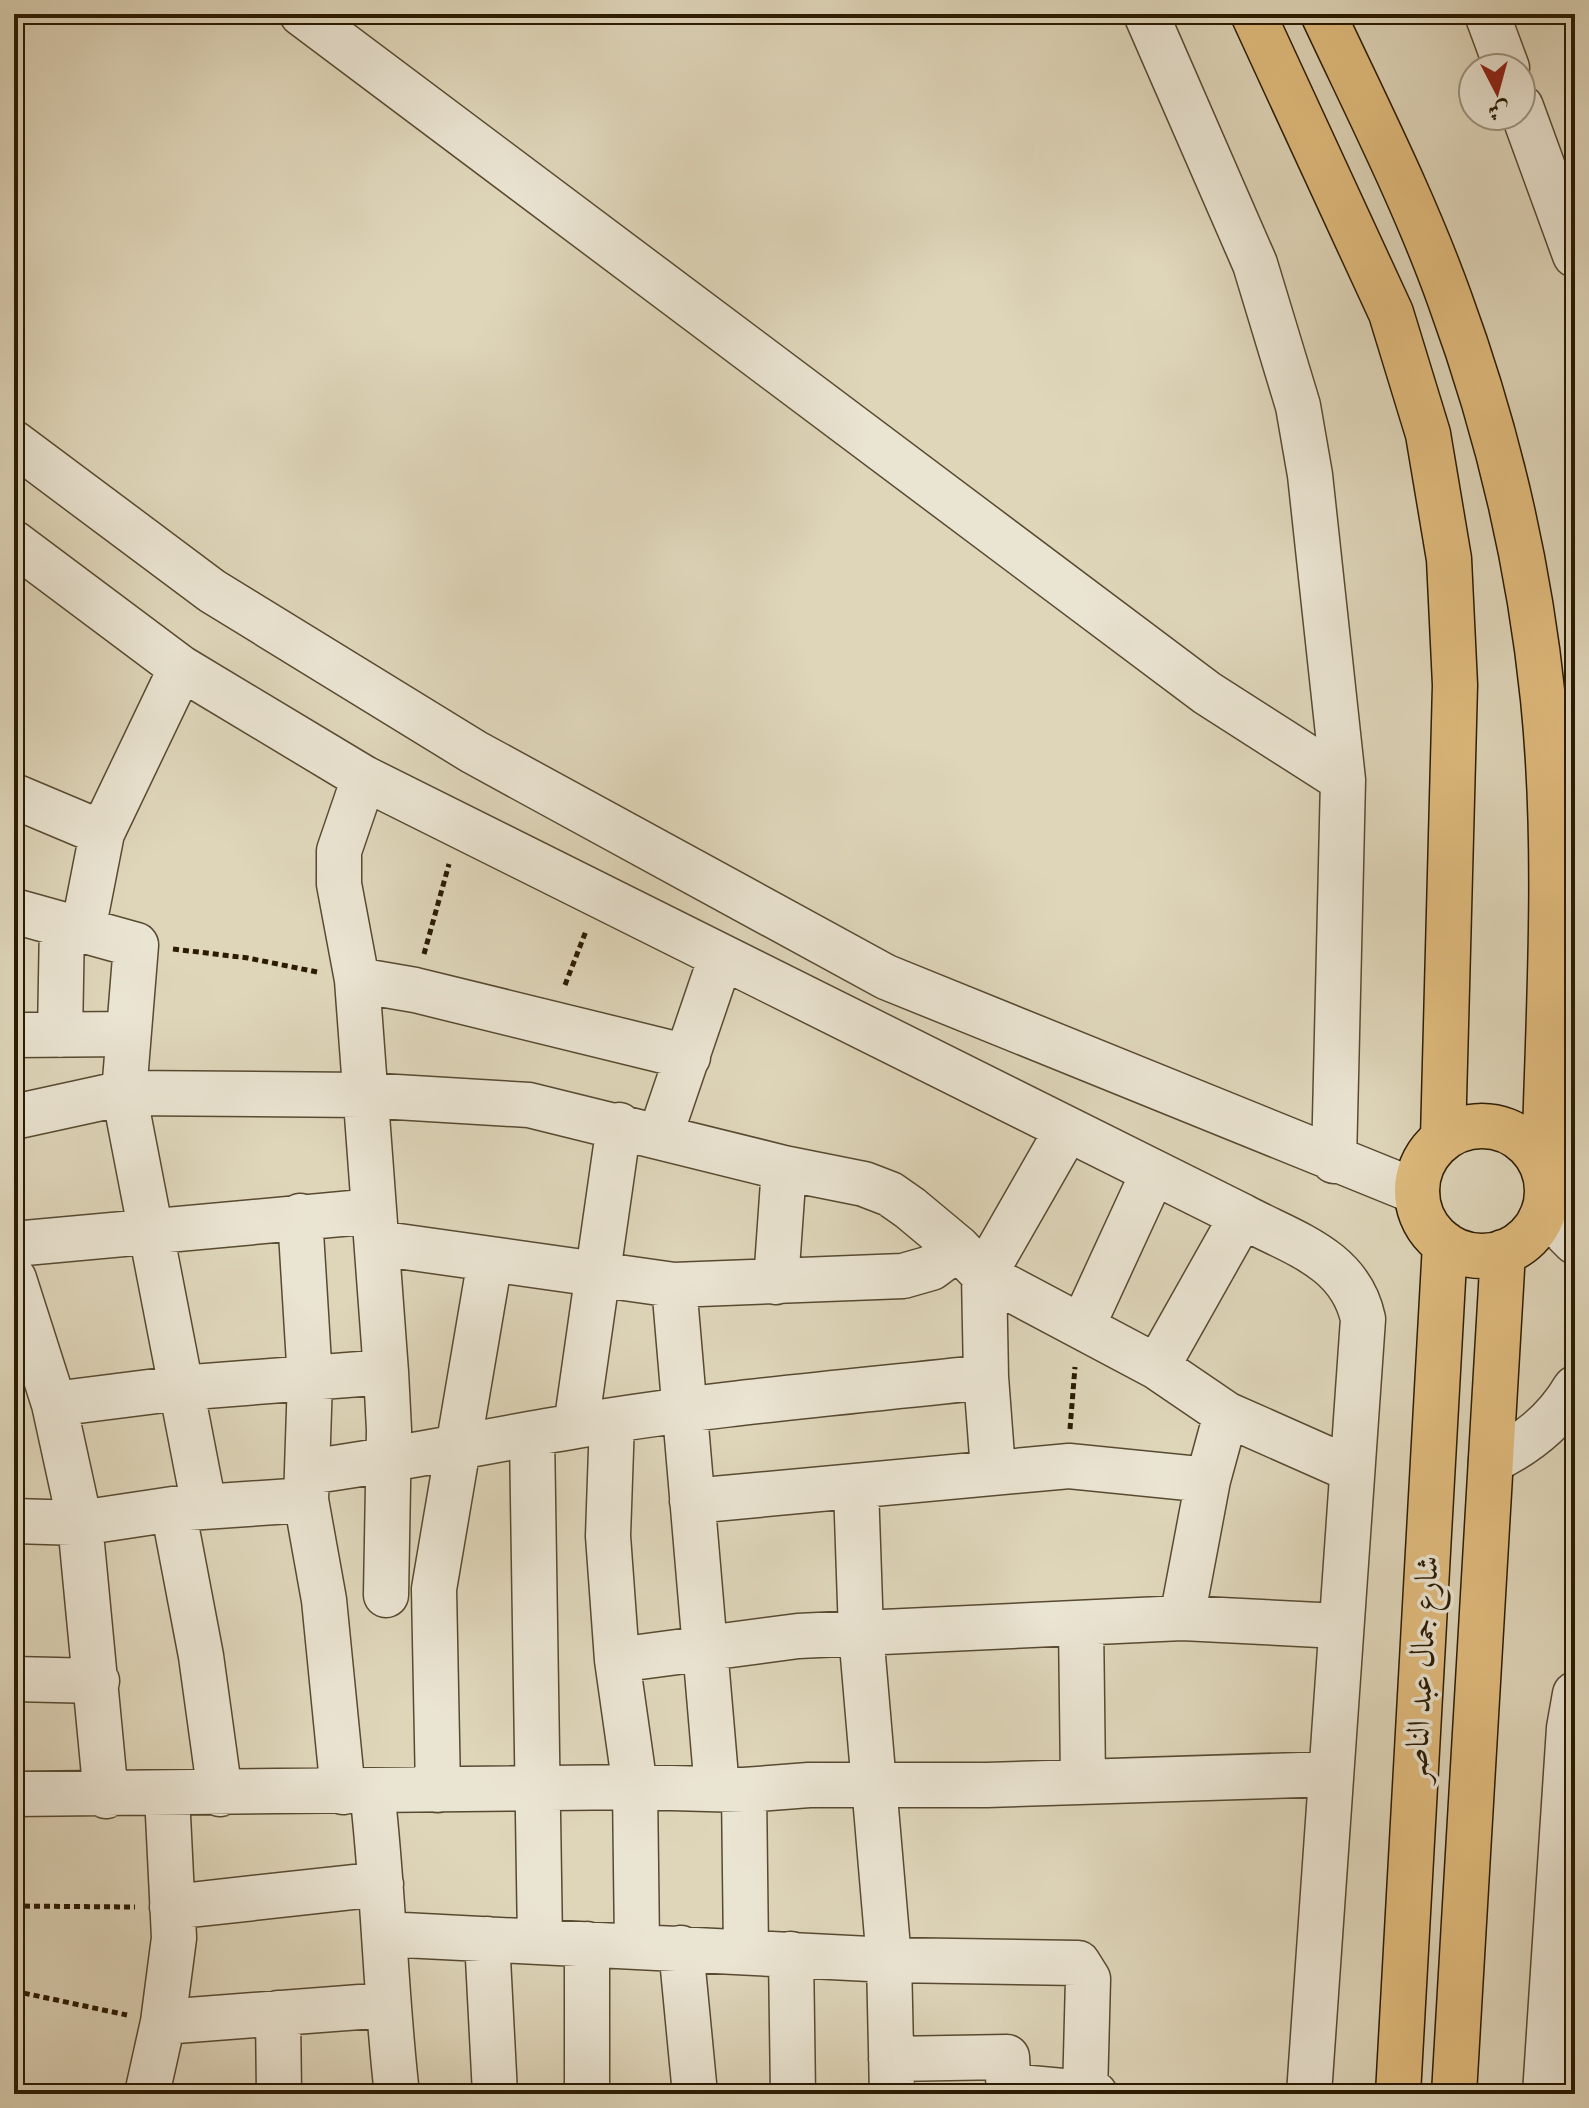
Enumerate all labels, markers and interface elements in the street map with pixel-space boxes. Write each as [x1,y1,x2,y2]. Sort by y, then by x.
north arrow [1457,52,1537,132]
text: ش [1487,97,1511,126]
street label: شارع جمال عبد الناصر [1396,1555,1454,1787]

